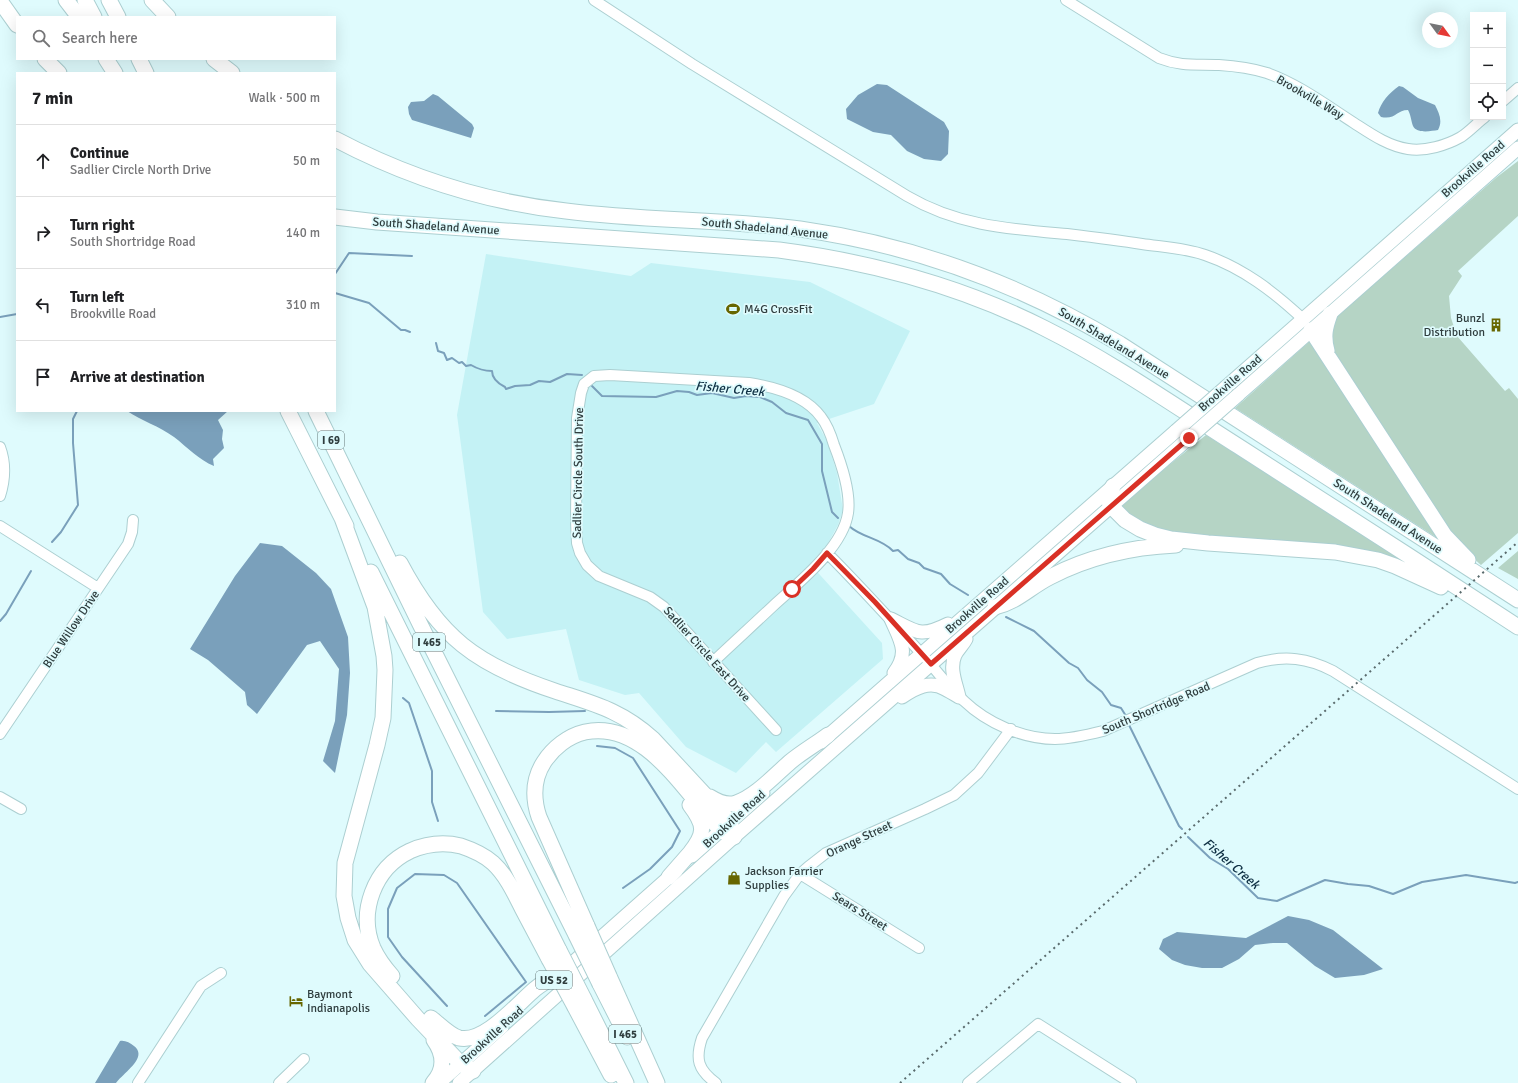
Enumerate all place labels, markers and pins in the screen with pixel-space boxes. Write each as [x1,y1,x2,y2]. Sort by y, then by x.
sports icon: M4G CrossFit [725,301,741,317]
place label: M4G CrossFit [744,302,812,317]
place label: Bunzl Distribution [1423,311,1485,340]
building icon: Bunzl Distribution [1488,317,1504,333]
place label: Jackson Farrier Supplies [745,864,824,893]
shop icon: Jackson Farrier Supplies [726,870,742,886]
place label: Baymont Indianapolis [307,987,370,1016]
hotel icon: Baymont Indianapolis [288,993,304,1009]

